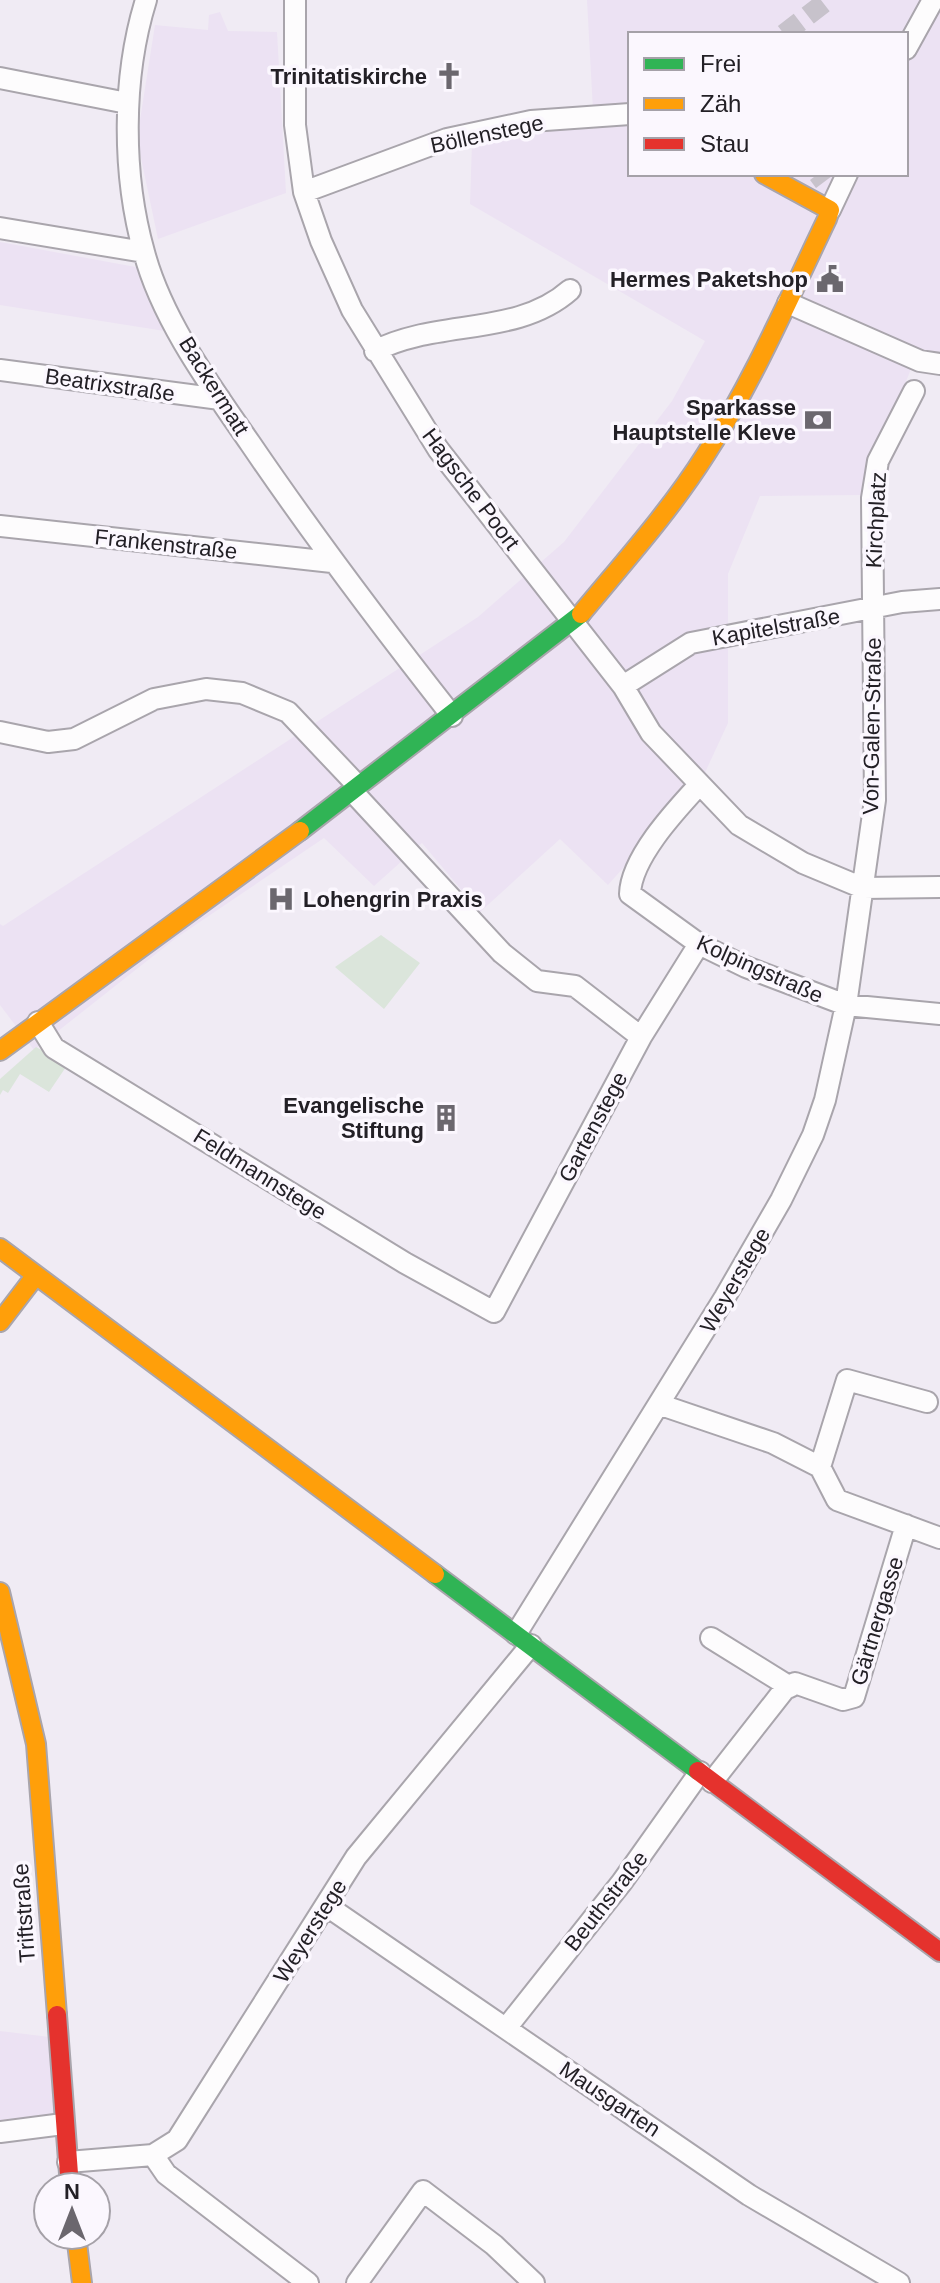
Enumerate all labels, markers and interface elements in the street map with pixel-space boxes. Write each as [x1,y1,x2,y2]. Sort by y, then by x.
legend [628,32,908,176]
text: Frei [700,50,741,77]
church icon: Trinitatiskirche [434,61,464,91]
place label: Trinitatiskirche [270,64,427,89]
text: Zäh [700,90,741,117]
street label: Böllenstege [428,110,546,158]
text: Stau [700,130,749,157]
public building icon: Hermes Paketshop [815,264,845,294]
place label: Hermes Paketshop [610,267,808,292]
street label: Backermatt [174,332,254,440]
street label: Beatrixstraße [43,364,177,406]
place label: Sparkasse Hauptstelle Kleve [613,395,796,445]
bank icon: Sparkasse Hauptstelle Kleve [803,405,833,435]
street label: Hagsche Poort [417,423,525,555]
street label: Kirchplatz [861,471,891,569]
street label: Frankenstraße [94,524,238,564]
street label: Kapitelstraße [710,603,842,651]
street label: Von-Galen-Straße [858,637,886,815]
hospital icon: Lohengrin Praxis [266,884,296,914]
place label: Lohengrin Praxis [303,887,483,912]
street label: Kolpingstraße [693,930,827,1008]
street label: Gartenstege [554,1068,632,1186]
place label: Evangelische Stiftung [283,1093,424,1143]
building icon: Evangelische Stiftung [431,1103,461,1133]
street label: Feldmannstege [189,1123,331,1225]
street label: Weyerstege [695,1223,775,1337]
street label: Gärtnergasse [846,1554,908,1688]
street label: Beuthstraße [559,1846,653,1956]
street label: Triftstraße [8,1863,40,1963]
street label: Weyerstege [268,1875,352,1987]
street label: Mausgarten [555,2056,665,2142]
north arrow [32,2171,112,2251]
text: N [64,2179,80,2204]

